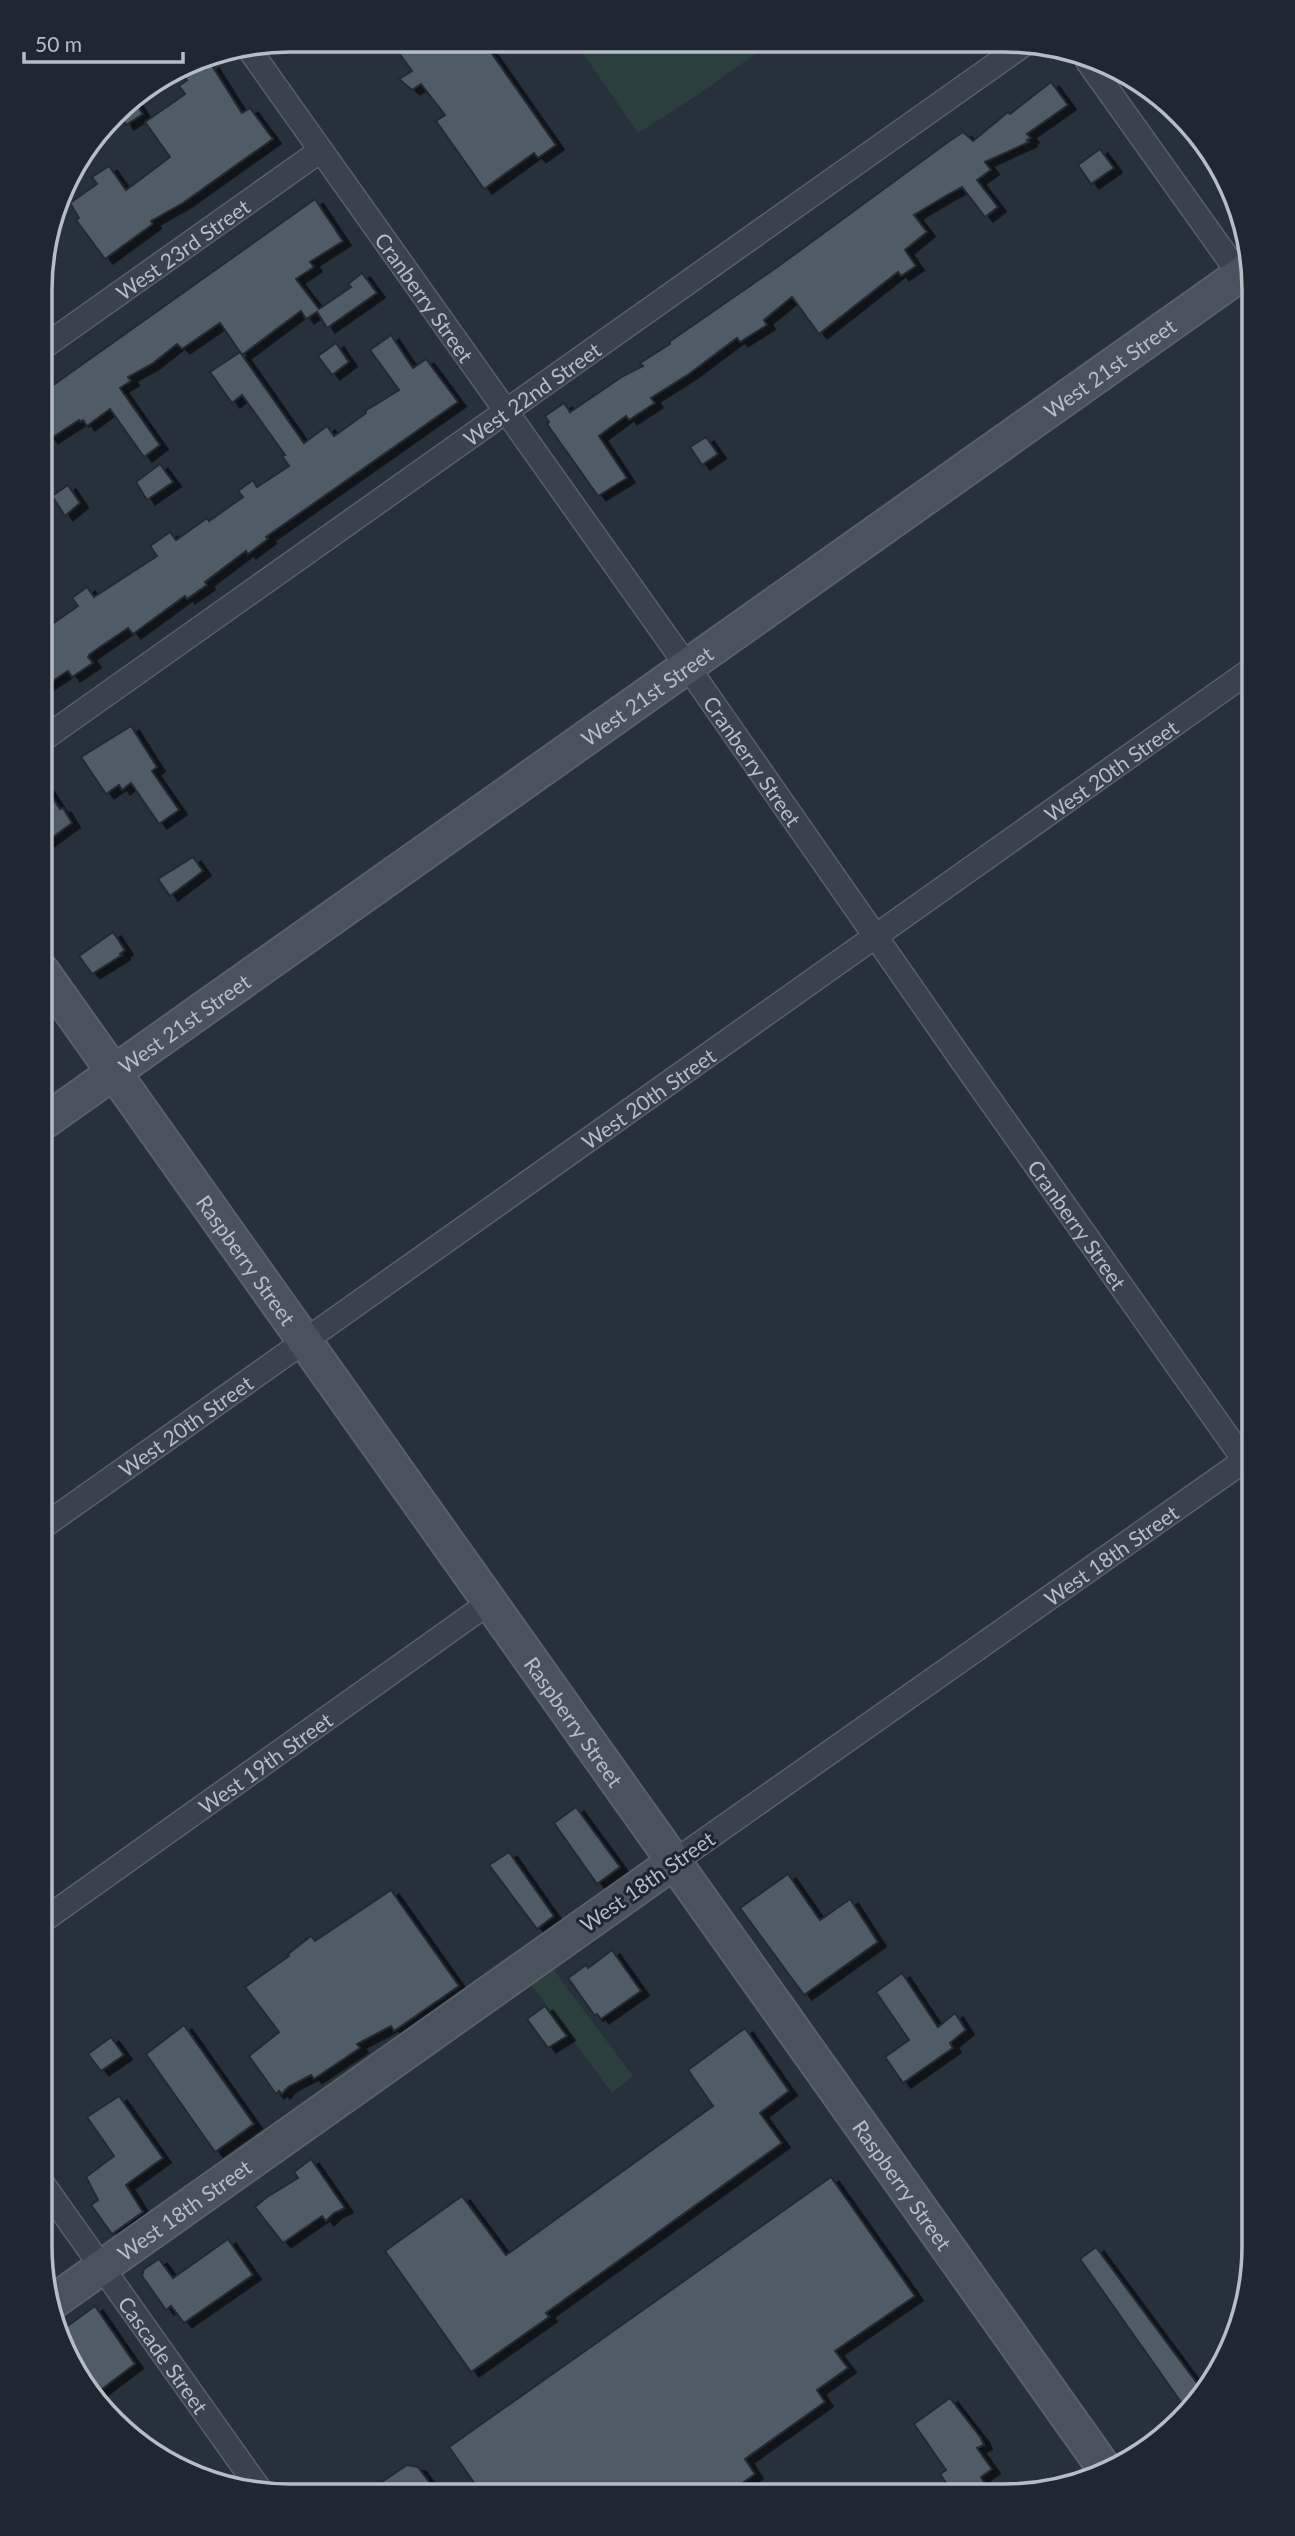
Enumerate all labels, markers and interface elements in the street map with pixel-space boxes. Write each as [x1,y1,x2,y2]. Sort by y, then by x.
scale bar [24,21,184,65]
text: 50 m [35,31,82,56]
street label: West 23rd Street [111,192,254,304]
street label: Cranberry Street [371,227,480,367]
street label: West 21st Street [1039,312,1180,423]
street label: West 22nd Street [458,336,605,450]
street label: West 21st Street [576,640,718,750]
street label: Cranberry Street [699,691,807,831]
street label: West 20th Street [1039,714,1183,826]
street label: West 21st Street [113,967,255,1078]
street label: West 20th Street [576,1042,720,1154]
street label: Cranberry Street [1023,1155,1132,1294]
street label: Raspberry Street [192,1190,302,1330]
street label: West 20th Street [114,1369,257,1481]
street label: West 18th Street [1039,1499,1183,1610]
street label: Raspberry Street [520,1651,629,1792]
street label: West 19th Street [193,1706,337,1818]
street label: West 18th Street [575,1825,719,1937]
street label: Raspberry Street [848,2115,958,2255]
street label: West 18th Street [112,2153,256,2265]
street label: Cascade Street [114,2291,214,2418]

